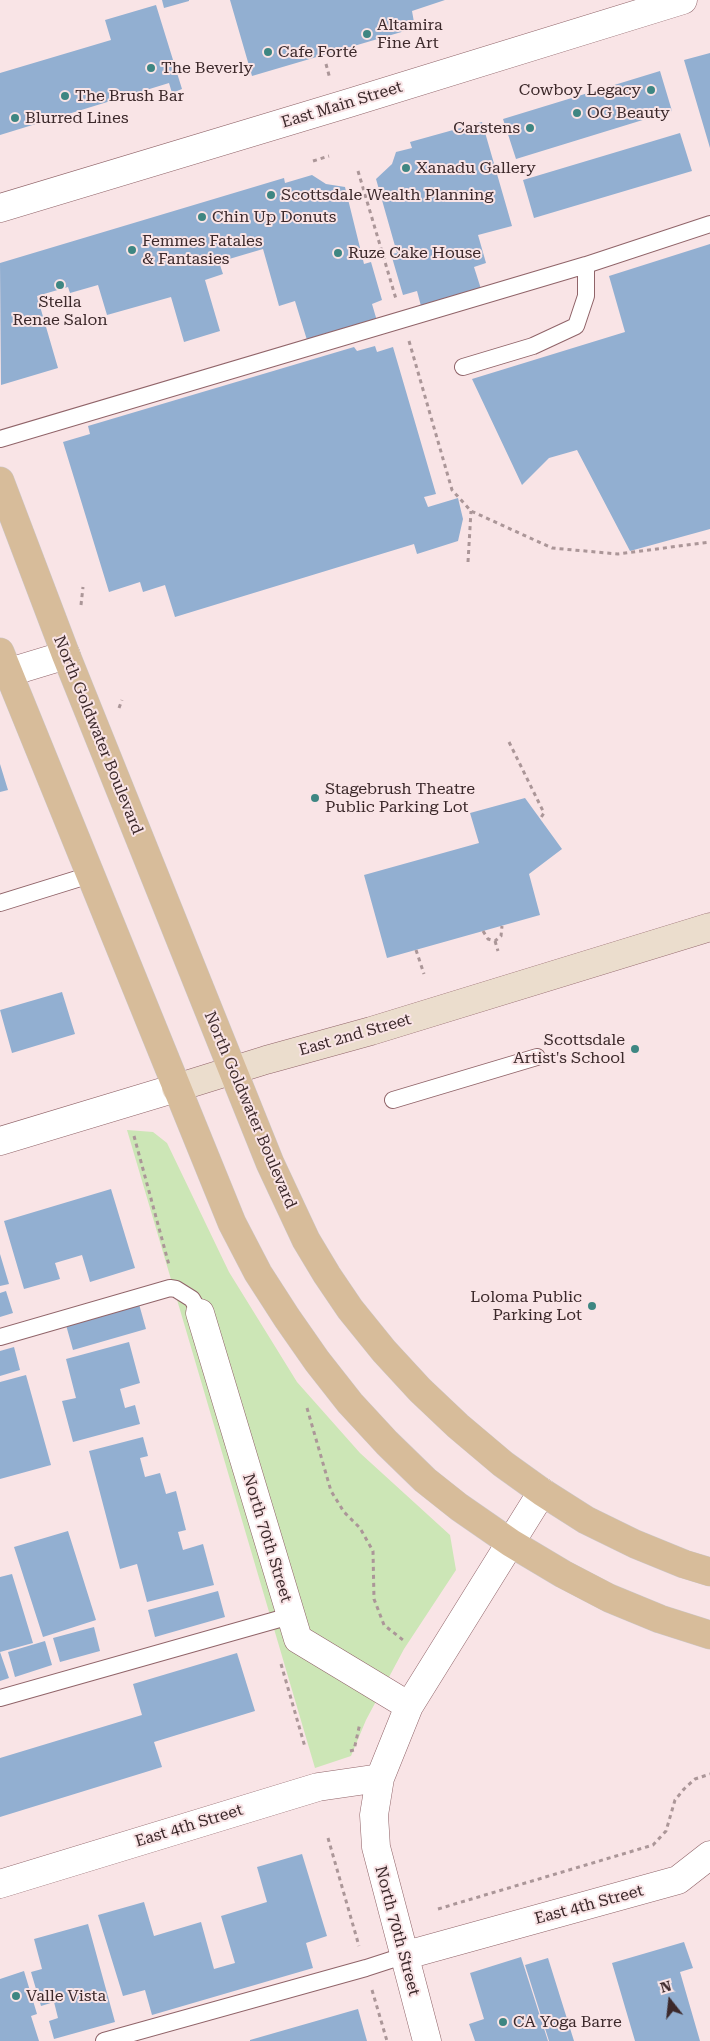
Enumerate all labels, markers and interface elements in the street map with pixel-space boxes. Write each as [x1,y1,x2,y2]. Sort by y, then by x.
place label: Altamira Fine Art [377,15,443,53]
marker: Altamira Fine Art [361,28,373,40]
place label: Cafe Forté [278,42,357,62]
marker: Cafe Forté [262,46,274,58]
place label: The Beverly [161,58,253,78]
marker: The Beverly [145,62,157,74]
street label: East Main Street [279,77,405,133]
place label: Cowboy Legacy [519,80,641,100]
marker: Cowboy Legacy [645,84,657,96]
place label: The Brush Bar [75,86,184,106]
marker: The Brush Bar [59,90,71,102]
place label: OG Beauty [587,103,670,123]
marker: OG Beauty [571,107,583,119]
place label: Blurred Lines [25,108,129,128]
marker: Blurred Lines [9,112,21,124]
place label: Carstens [453,118,520,138]
marker: Carstens [524,122,536,134]
place label: Xanadu Gallery [416,158,536,178]
marker: Xanadu Gallery [400,162,412,174]
place label: Scottsdale Wealth Planning [281,185,493,205]
marker: Scottsdale Wealth Planning [265,189,277,201]
place label: Chin Up Donuts [212,207,336,227]
marker: Chin Up Donuts [196,211,208,223]
place label: Femmes Fatales & Fantasies [142,231,262,269]
place label: Ruze Cake House [348,243,481,263]
marker: Femmes Fatales & Fantasies [126,244,138,256]
marker: Ruze Cake House [332,247,344,259]
marker: Stella Renae Salon [54,279,66,291]
place label: Stella Renae Salon [12,292,108,330]
street label: North Goldwater Boulevard [49,633,147,837]
place label: Stagebrush Theatre Public Parking Lot [325,779,475,817]
marker: Stagebrush Theatre Public Parking Lot [309,792,321,804]
street label: North Goldwater Boulevard [200,1008,300,1212]
street label: East 2nd Street [297,1010,413,1060]
place label: Scottsdale Artist's School [513,1030,625,1068]
marker: Scottsdale Artist's School [629,1043,641,1055]
place label: Loloma Public Parking Lot [470,1287,582,1325]
marker: Loloma Public Parking Lot [586,1300,598,1312]
street label: North 70th Street [238,1471,296,1605]
street label: East 4th Street [133,1800,245,1852]
street label: North 70th Street [370,1864,424,1998]
street label: East 4th Street [533,1881,645,1929]
north arrow [645,1976,695,2026]
text: N [658,1977,673,1996]
place label: Valle Vista [26,1986,106,2006]
marker: Valle Vista [10,1990,22,2002]
place label: CA Yoga Barre [513,2012,622,2032]
marker: CA Yoga Barre [497,2016,509,2028]

